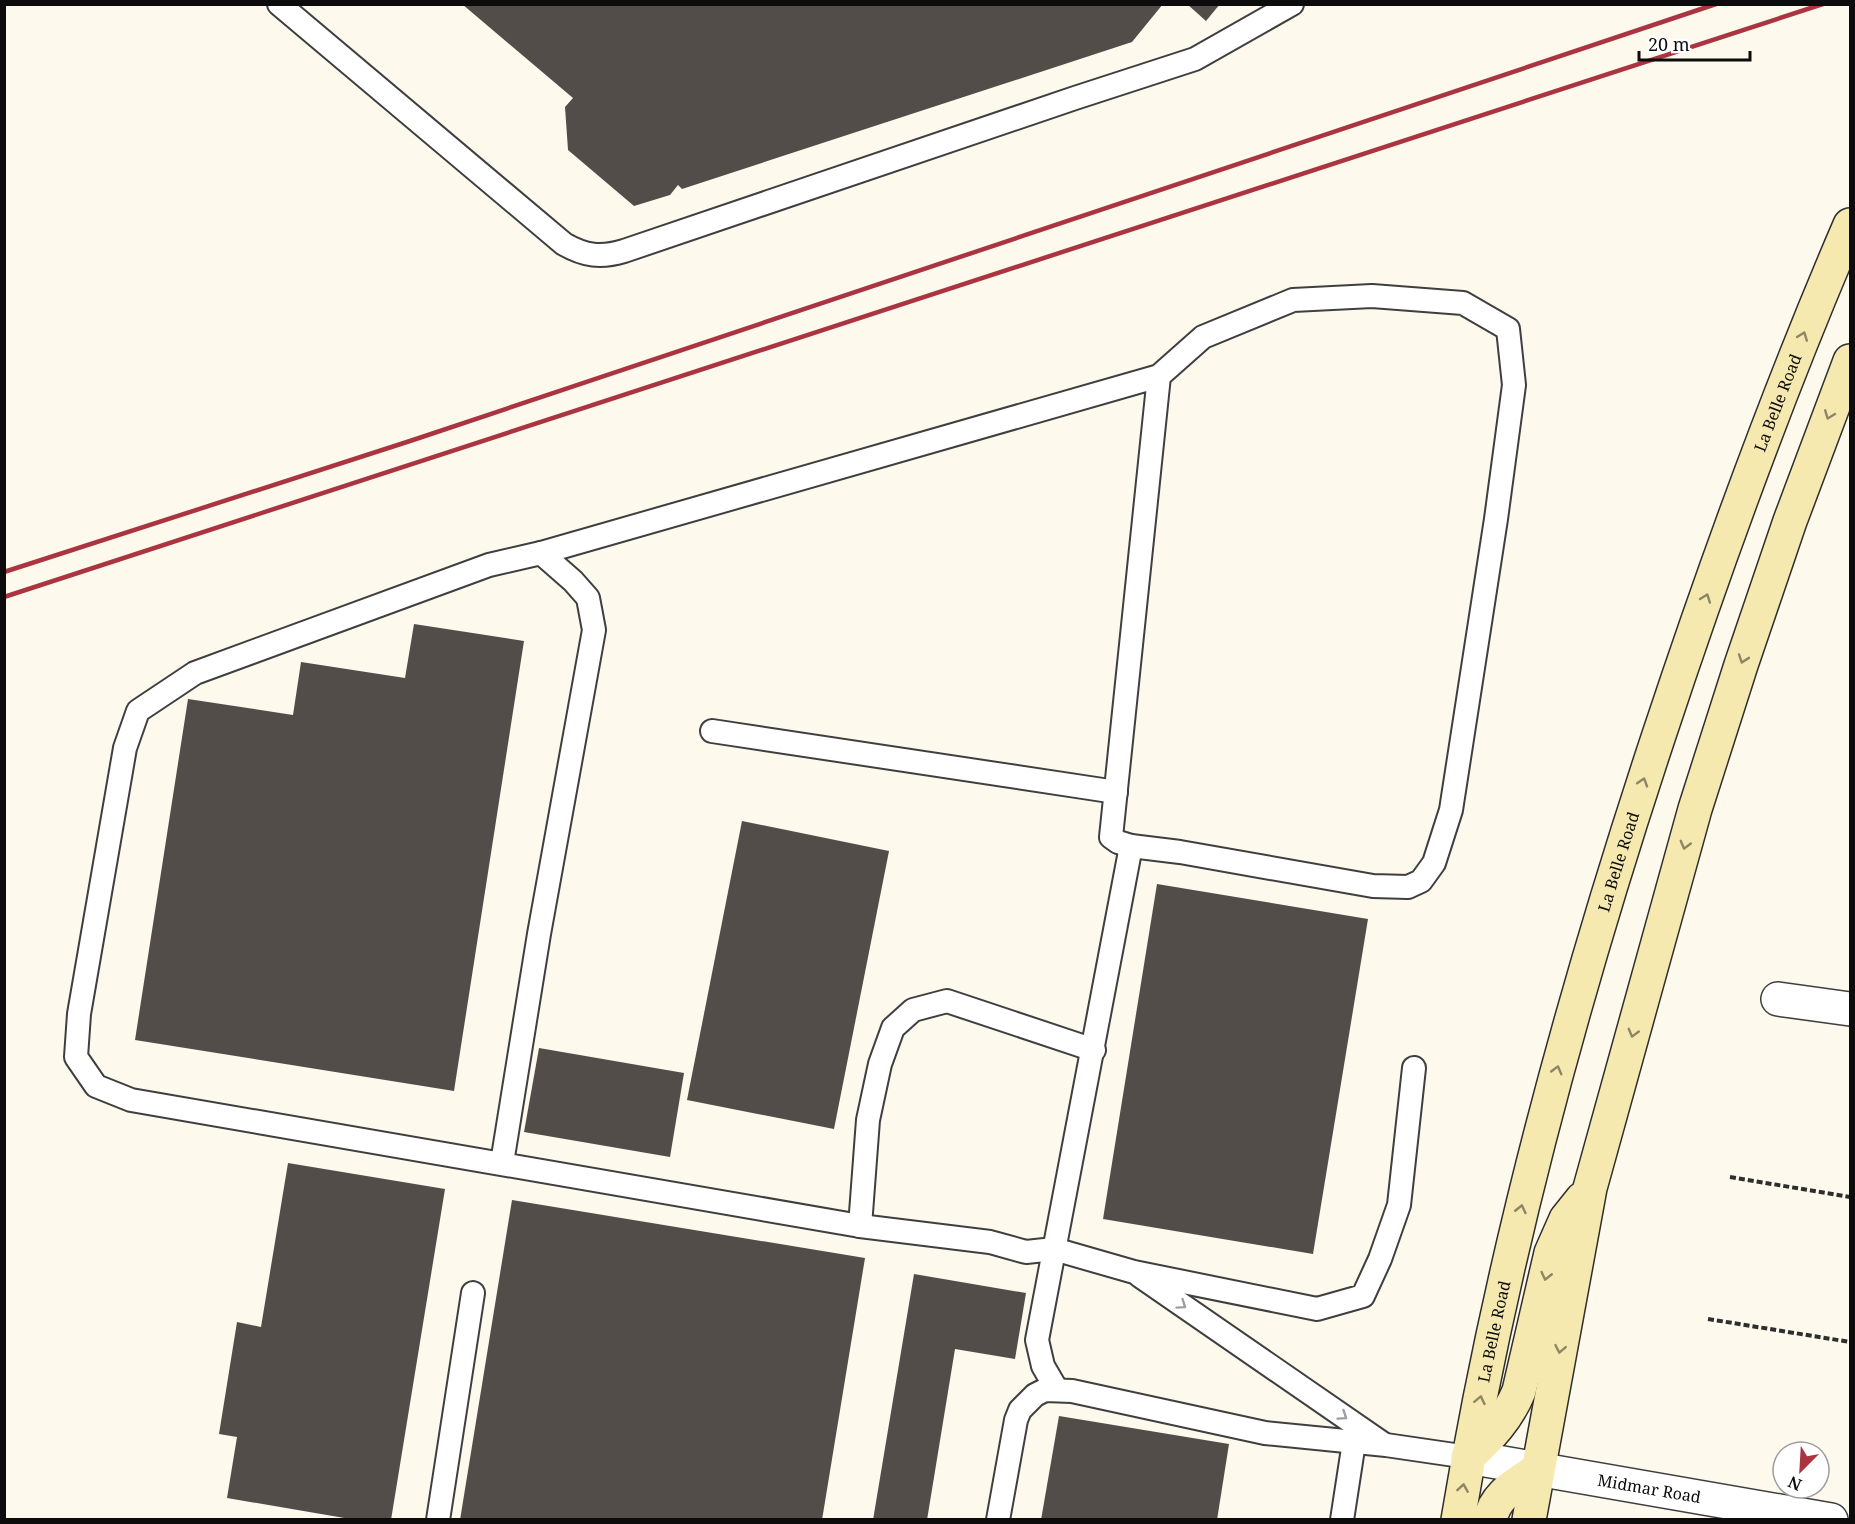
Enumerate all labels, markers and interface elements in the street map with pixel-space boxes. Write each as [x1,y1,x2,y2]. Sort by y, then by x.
scale bar [1639,24,1750,62]
text: 20 m [1648,32,1690,56]
one-way arrow [1796,332,1809,342]
street label: La Belle Road [1749,350,1807,455]
one-way arrow [1824,409,1836,420]
one-way arrow [1698,593,1711,603]
one-way arrow [1738,653,1751,664]
one-way arrow [1636,777,1648,788]
street label: La Belle Road [1592,809,1644,914]
one-way arrow [1680,840,1693,850]
one-way arrow [1628,1028,1641,1038]
one-way arrow [1550,1065,1563,1075]
one-way arrow [1514,1205,1527,1215]
one-way arrow [1540,1271,1553,1281]
street label: La Belle Road [1472,1278,1516,1384]
one-way arrow [1175,1298,1186,1309]
one-way arrow [1554,1343,1567,1353]
one-way arrow [1473,1395,1486,1405]
one-way arrow [1336,1409,1347,1420]
north arrow [1771,1440,1831,1500]
street label: Midmar Road [1596,1469,1703,1508]
text: N [1784,1471,1805,1496]
one-way arrow [1456,1484,1469,1494]

